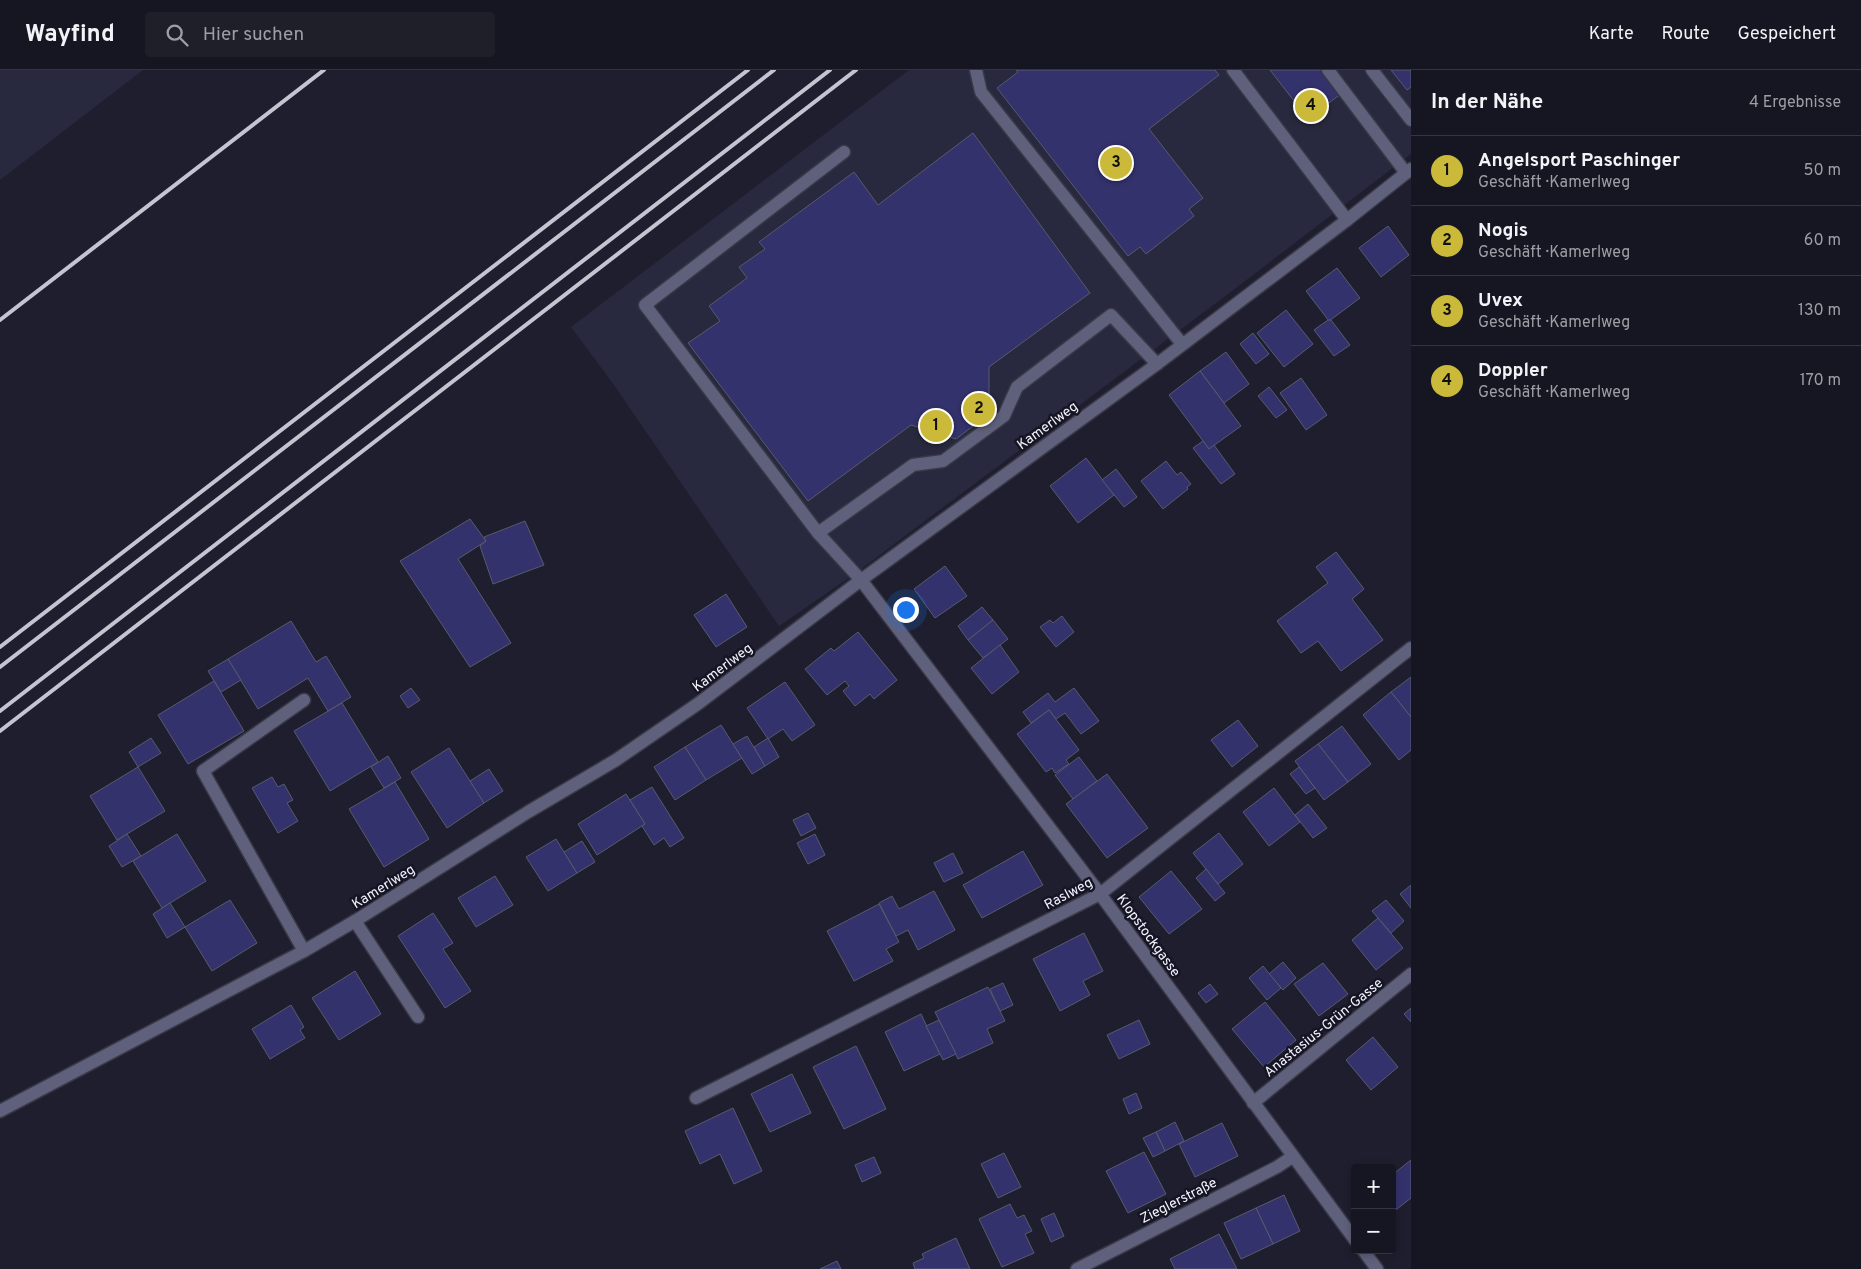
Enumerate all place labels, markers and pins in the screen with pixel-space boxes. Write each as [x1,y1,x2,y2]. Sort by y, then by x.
pin: 4 [1295,87,1327,125]
pin: 3 [1100,144,1132,182]
pin: 2 [963,390,995,428]
pin: 1 [920,407,952,445]

